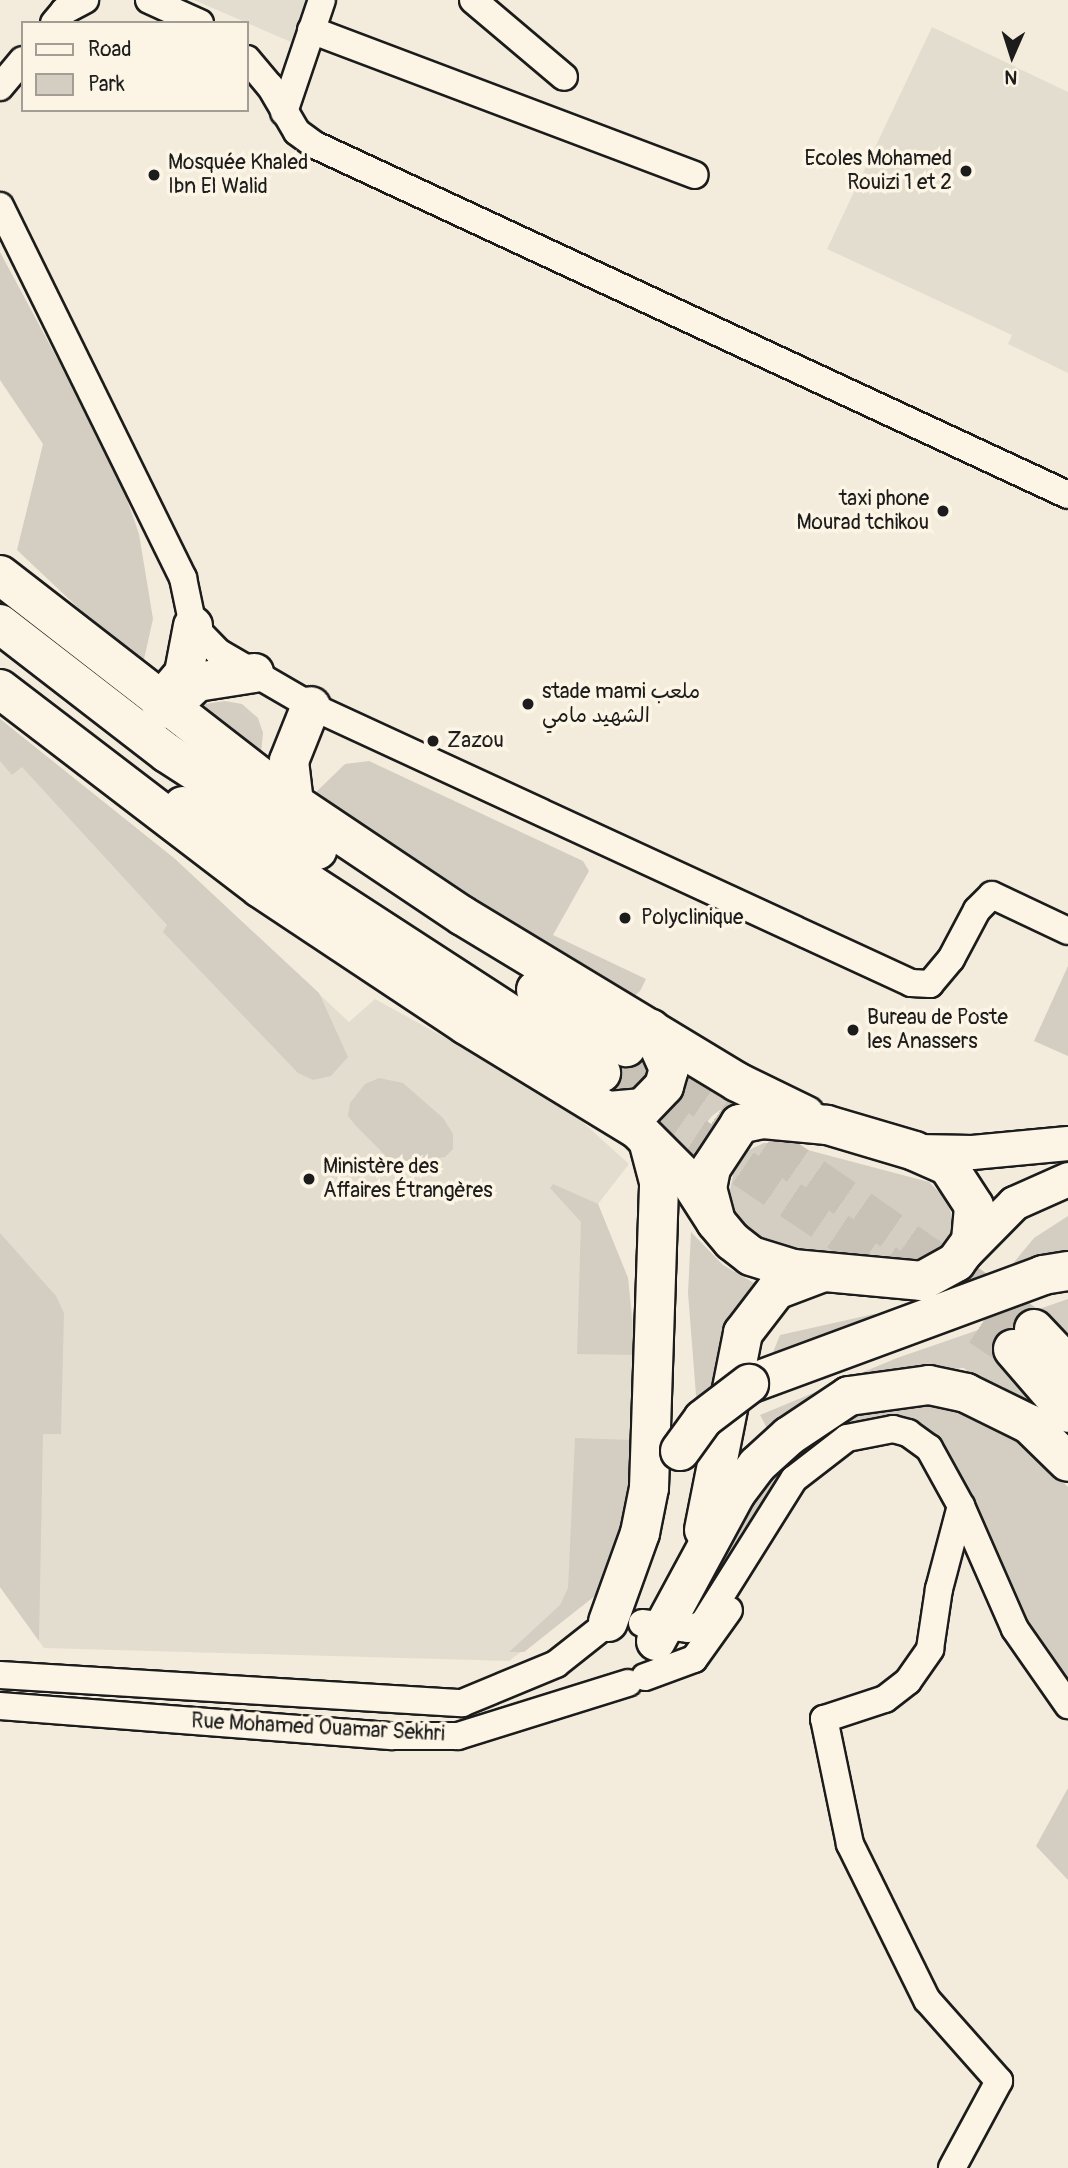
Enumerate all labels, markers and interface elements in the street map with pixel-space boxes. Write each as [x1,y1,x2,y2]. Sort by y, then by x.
legend [21,21,248,112]
north arrow [977,21,1047,91]
text: Road [88,36,132,63]
text: N [1004,65,1018,89]
text: Park [88,71,125,98]
place label: Ecoles Mohamed Rouizi 1 et 2 [805,146,952,196]
place label: Mosquée Khaled Ibn El Walid [168,150,308,200]
marker: Ecoles Mohamed Rouizi 1 et 2 [958,163,974,179]
marker: Mosquée Khaled Ibn El Walid [146,167,162,183]
place label: taxi phone Mourad tchikou [796,486,929,536]
marker: taxi phone Mourad tchikou [935,503,951,519]
place label: stade mami ملعب الشهيد مامي [542,679,700,729]
marker: stade mami ملعب الشهيد مامي [520,696,536,712]
place label: Zazou [447,728,504,754]
marker: Zazou [425,733,441,749]
place label: Polyclinique [641,905,743,931]
marker: Polyclinique [615,908,635,928]
place label: Bureau de Poste les Anassers [867,1005,1008,1055]
marker: Bureau de Poste les Anassers [845,1022,861,1038]
place label: Ministère des Affaires Étrangères [323,1154,493,1204]
marker: Ministère des Affaires Étrangères [301,1171,317,1187]
street label: Rue Mohamed Ouamar Sekhri [190,1709,446,1747]

